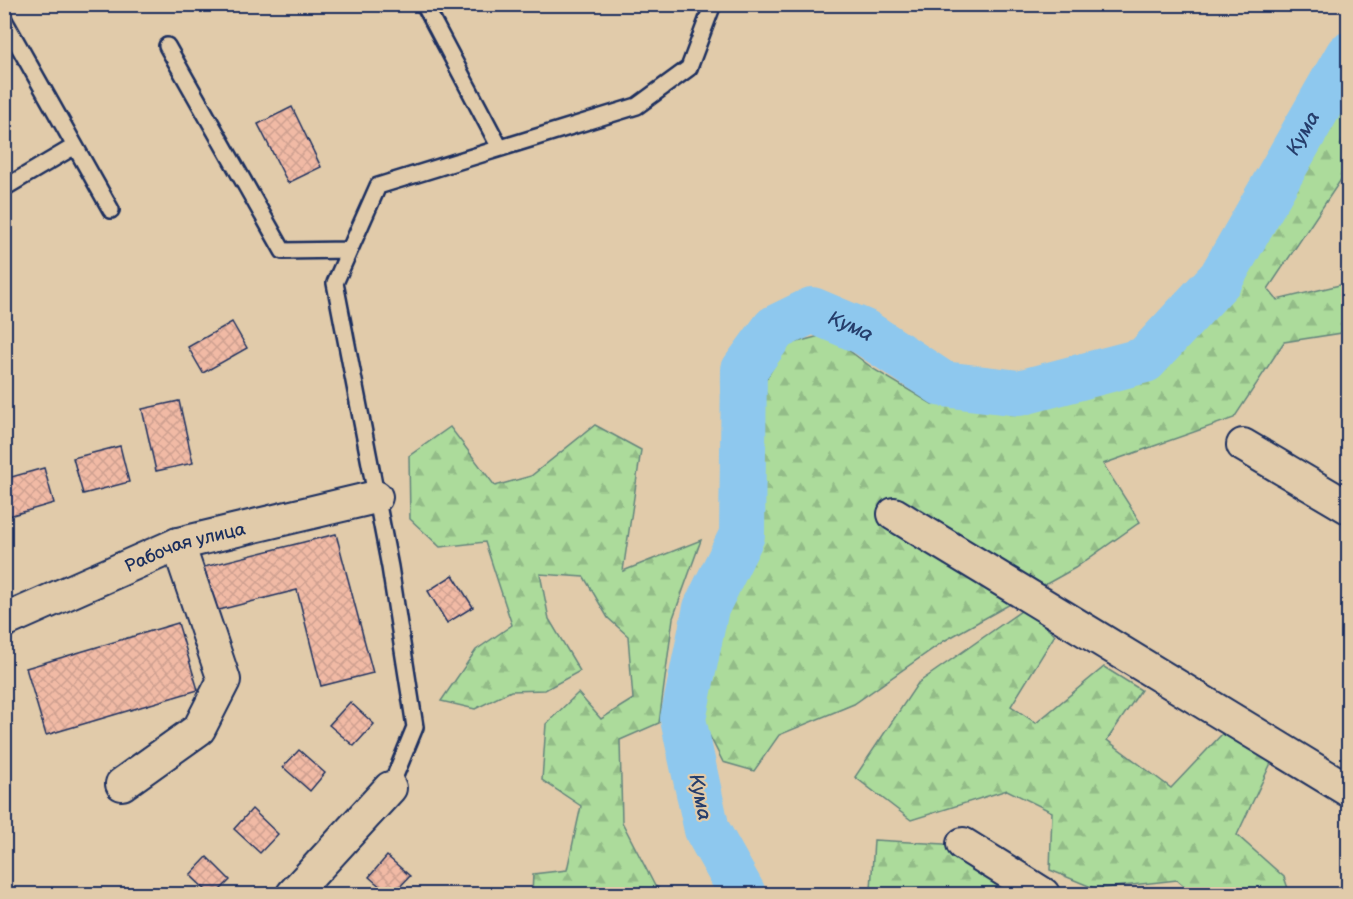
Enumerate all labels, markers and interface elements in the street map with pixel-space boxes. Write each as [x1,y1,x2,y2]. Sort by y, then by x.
water label: Кума [1281,107,1325,160]
water label: Кума [824,306,878,347]
street label: Рабочая улица [121,518,248,577]
water label: Кума [683,771,717,823]

